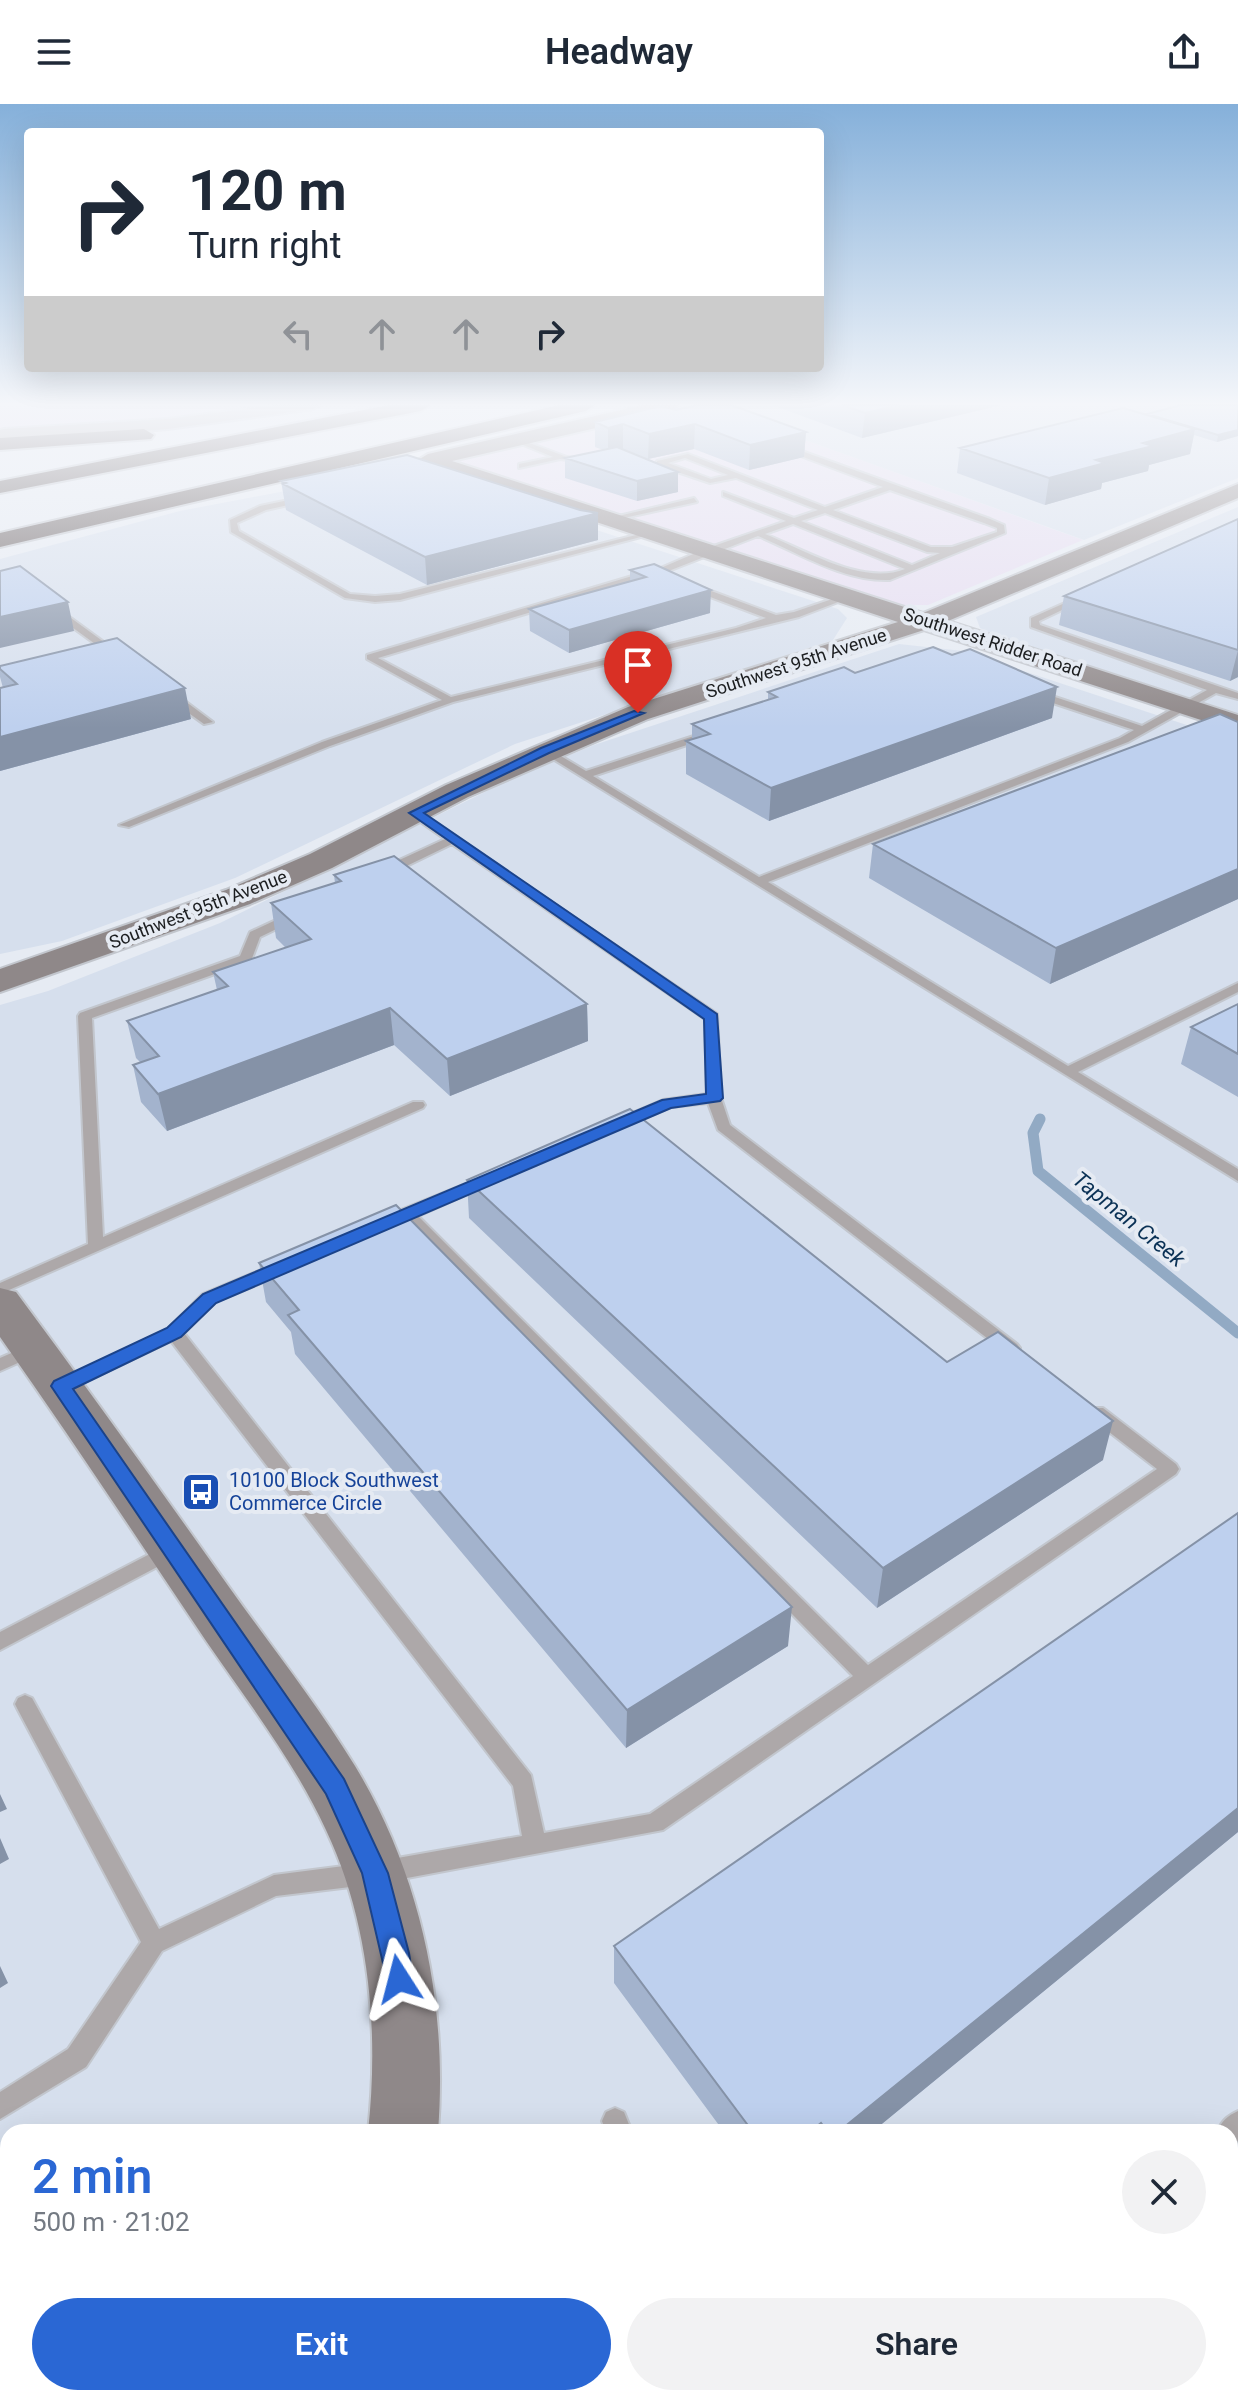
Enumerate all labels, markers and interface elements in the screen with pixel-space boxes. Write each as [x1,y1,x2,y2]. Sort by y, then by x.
icon: menu [32,30,76,74]
icon: share [1162,30,1206,74]
text: Headway [545,31,693,73]
text: 120 m [188,158,347,224]
icon: right [56,160,160,264]
text: Turn right [188,225,341,267]
icon: left [276,312,320,356]
icon: ahead [360,312,404,356]
icon: ahead [444,312,488,356]
icon: right [528,312,572,356]
street label: Southwest Ridder Road [901,603,1085,681]
street label: Southwest 95th Avenue [703,624,889,702]
pin [604,631,672,713]
icon: arrive [616,643,660,687]
street label: Southwest 95th Avenue [106,865,290,953]
water label: Tapman Creek [1068,1166,1191,1273]
place label: 10100 Block Southwest Commerce Circle [229,1468,439,1515]
bus stop icon: 10100 Block Southwest Commerce Circle [180,1471,222,1513]
position arrow [357,1937,441,2021]
text: 2 min [32,2148,152,2205]
button: close [1122,2150,1206,2234]
text: 500 m · 21:02 [32,2207,190,2237]
button: Exit [32,2298,611,2390]
button: Share [627,2298,1206,2390]

